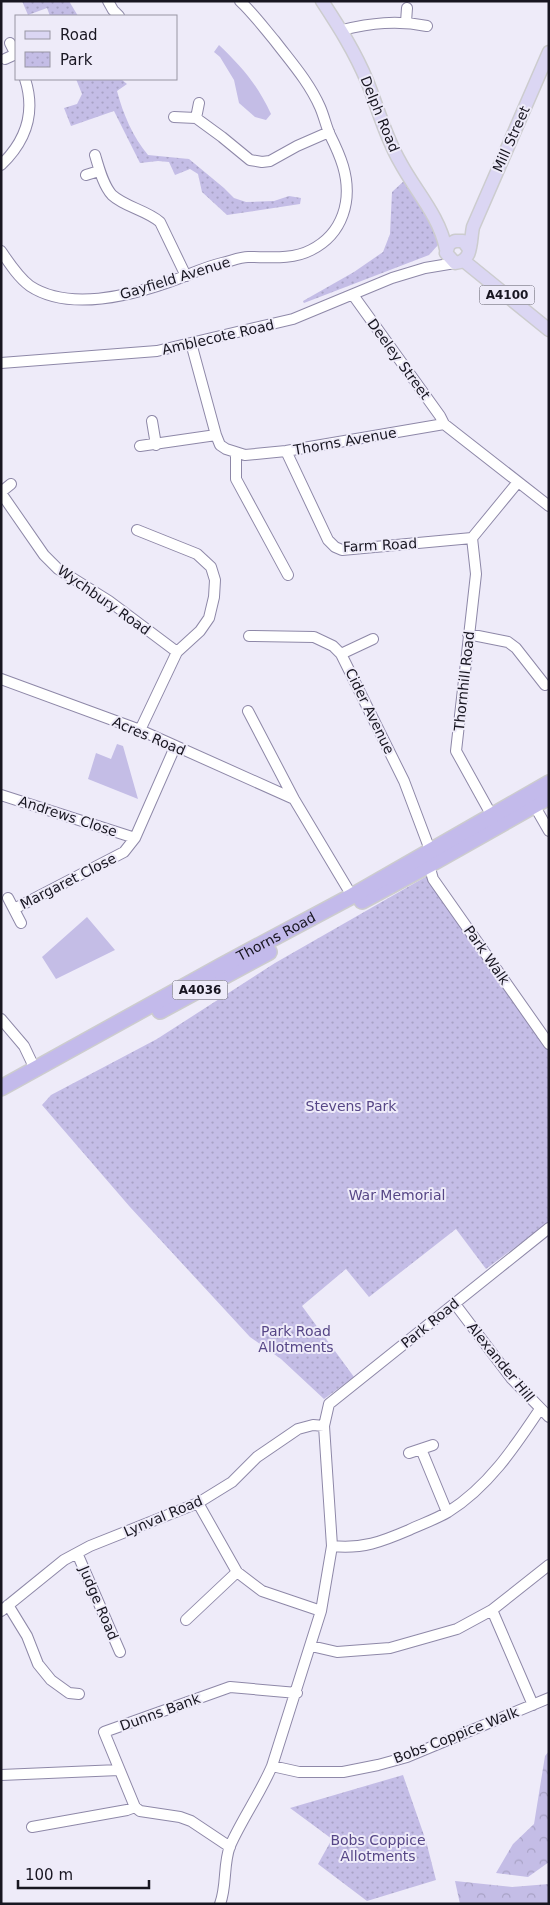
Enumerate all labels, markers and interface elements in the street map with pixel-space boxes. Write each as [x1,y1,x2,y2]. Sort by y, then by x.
legend [15,15,178,80]
text: Road [60,26,98,44]
text: Park [60,51,93,69]
street label: Delph Road [357,74,403,154]
street label: Mill Street [489,103,533,175]
street label: Gayfield Avenue [118,254,232,302]
road number: A4100 [480,286,534,304]
street label: Amblecote Road [160,316,276,358]
street label: Deeley Street [364,316,434,403]
street label: Thorns Avenue [291,424,398,458]
street label: Farm Road [343,535,417,555]
street label: Wychbury Road [54,562,154,638]
street label: Thornhill Road [451,630,477,733]
street label: Cider Avenue [342,666,398,756]
street label: Acres Road [110,713,188,759]
street label: Andrews Close [17,793,119,839]
street label: Margaret Close [17,850,119,912]
street label: Thorns Road [233,909,318,965]
street label: Park Walk [461,922,514,988]
road number: A4036 [172,980,228,1000]
park label: Stevens Park [306,1098,397,1114]
park label: War Memorial [349,1187,445,1203]
street label: Park Road [398,1295,462,1351]
street label: Alexander Hill [464,1319,538,1405]
park label: Park Road Allotments [258,1323,334,1355]
street label: Lynval Road [121,1492,205,1540]
street label: Judge Road [76,1563,122,1642]
street label: Dunns Bank [118,1690,203,1734]
street label: Bobs Coppice Walk [391,1703,522,1766]
park label: Bobs Coppice Allotments [330,1832,426,1864]
scale bar [18,1858,149,1890]
text: 100 m [25,1866,73,1884]

